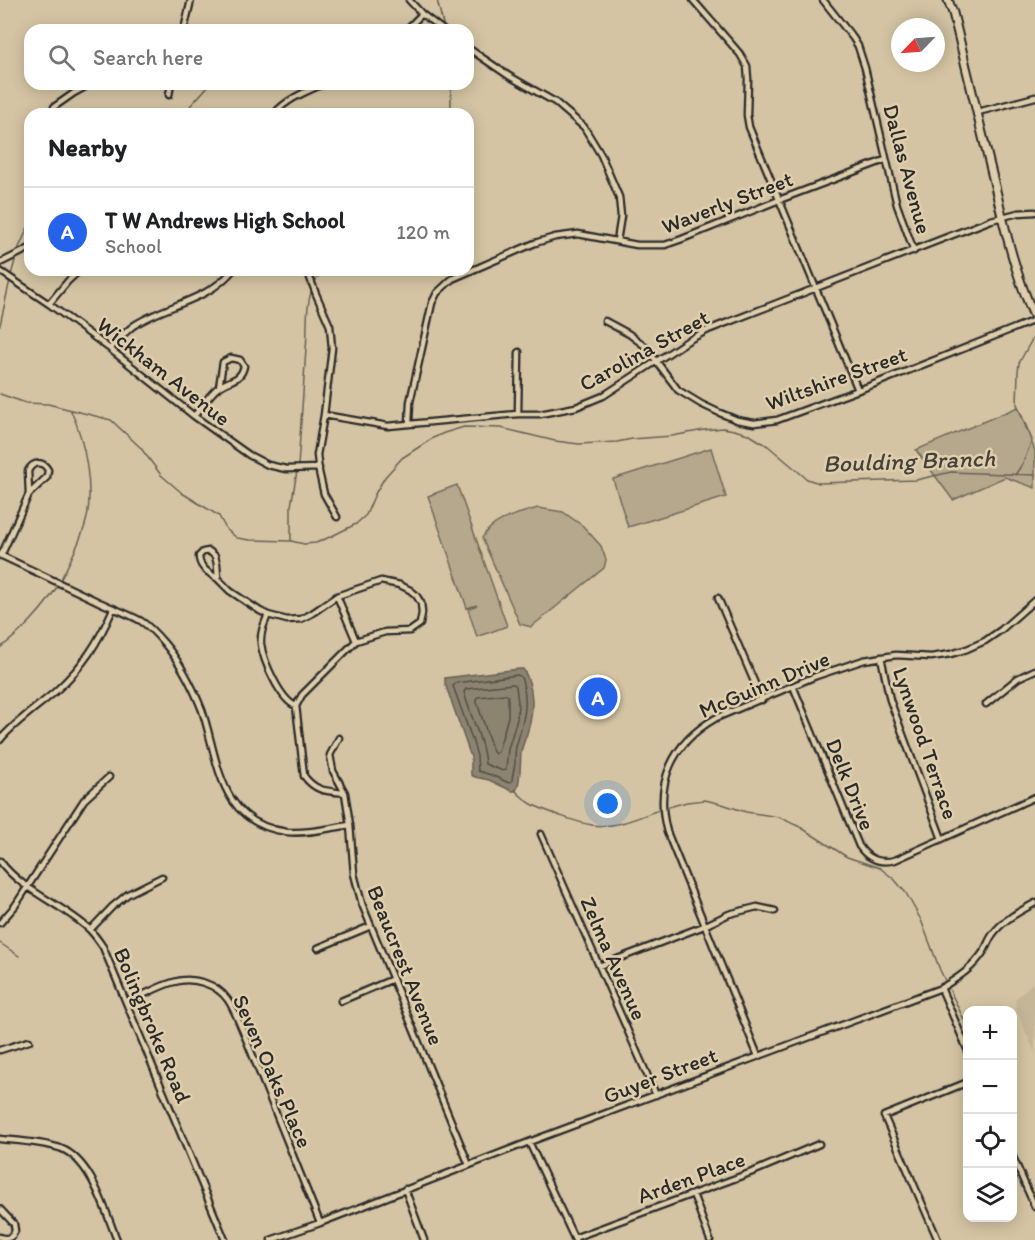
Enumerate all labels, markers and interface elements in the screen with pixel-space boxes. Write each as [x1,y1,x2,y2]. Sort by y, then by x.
north arrow [891,18,945,72]
search box [24,24,474,90]
icon: search [45,41,78,74]
text: Search here [93,44,203,71]
street label: Dallas Avenue [877,101,938,237]
text: Nearby [48,131,127,163]
street label: Waverly Street [658,165,797,240]
text: T W Andrews High School [105,207,345,234]
text: A [61,220,74,244]
text: 120 m [397,220,450,244]
text: School [105,234,162,258]
street label: Carolina Street [575,304,714,397]
street label: Wickham Avenue [92,311,236,432]
street label: Wiltshire Street [762,340,911,417]
water label: Boulding Branch [822,443,996,478]
street label: McGuinn Drive [695,645,834,724]
street label: Lynwood Terrace [887,663,964,823]
pin: A [578,674,618,720]
street label: Delk Drive [820,734,881,834]
your location [593,789,622,818]
street label: Beaucrest Avenue [361,881,450,1049]
street label: Zelma Avenue [574,892,653,1024]
street label: Bolingbroke Road [108,943,197,1107]
street label: Seven Oaks Place [227,990,318,1152]
map controls [963,1006,1017,1222]
button: + [963,1006,1017,1060]
street label: Guyer Street [599,1041,721,1110]
button: − [963,1060,1017,1114]
button: locate [963,1114,1017,1168]
street label: Arden Place [634,1146,749,1209]
button: layers [963,1168,1017,1222]

